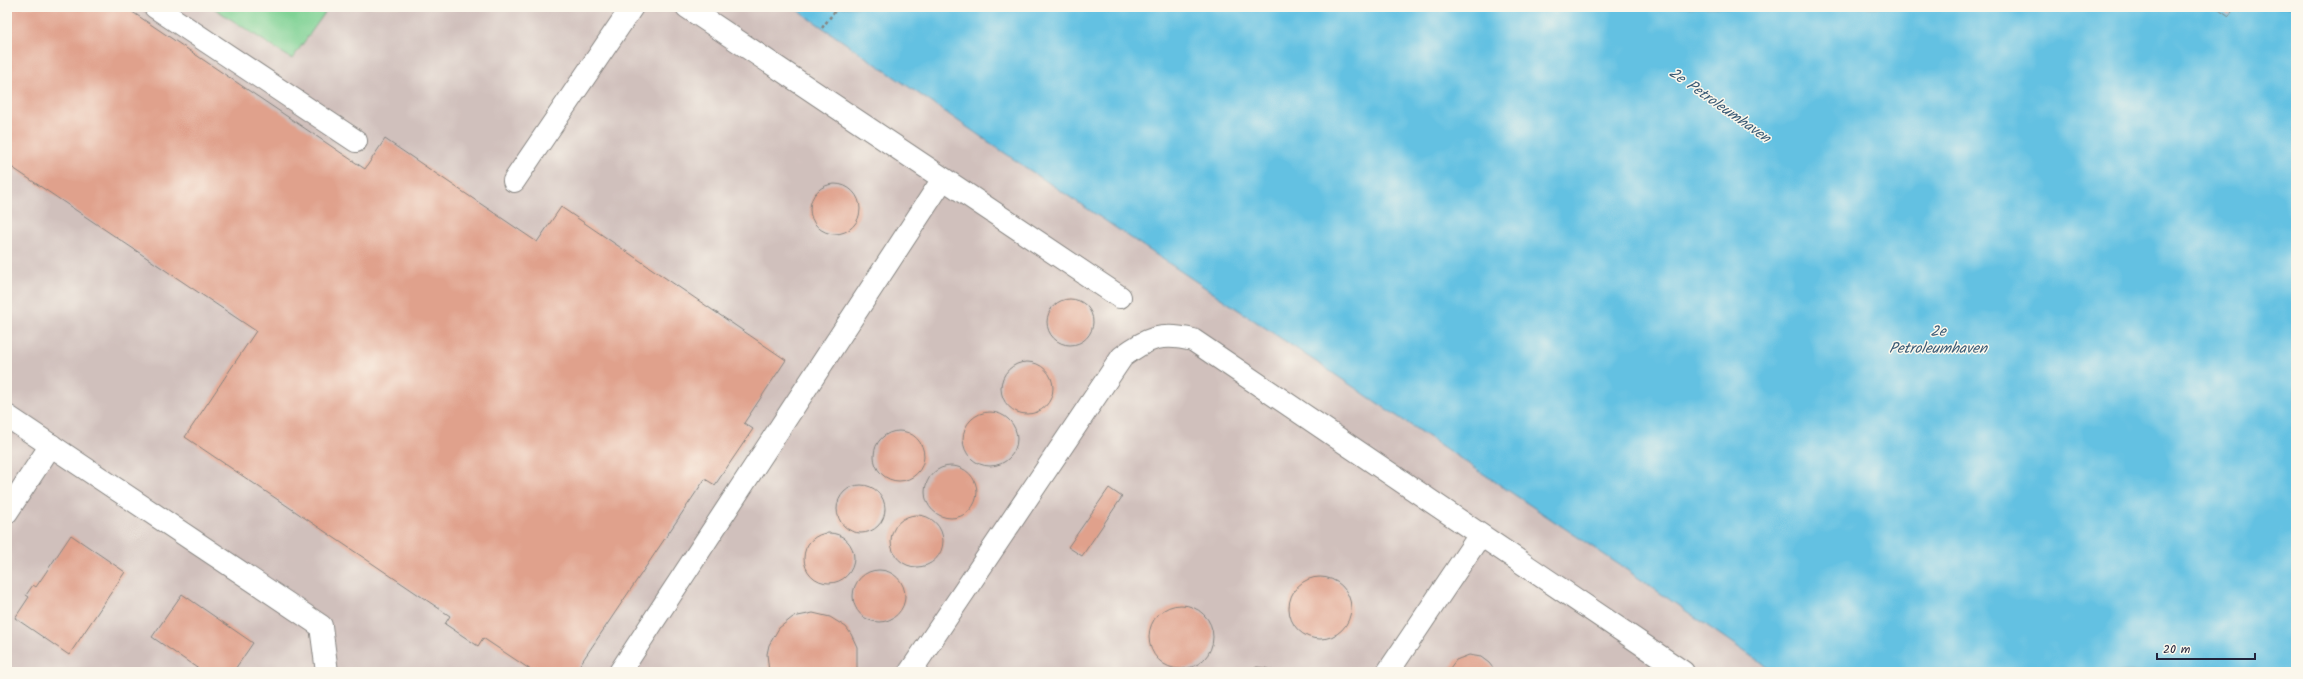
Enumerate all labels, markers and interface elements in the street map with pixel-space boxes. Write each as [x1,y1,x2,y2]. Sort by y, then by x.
water label: 2e Petroleumhaven [1664,62,1776,151]
water label: 2e Petroleumhaven [1889,320,1988,361]
scale bar [2157,635,2255,661]
text: 20 m [2163,640,2191,659]

